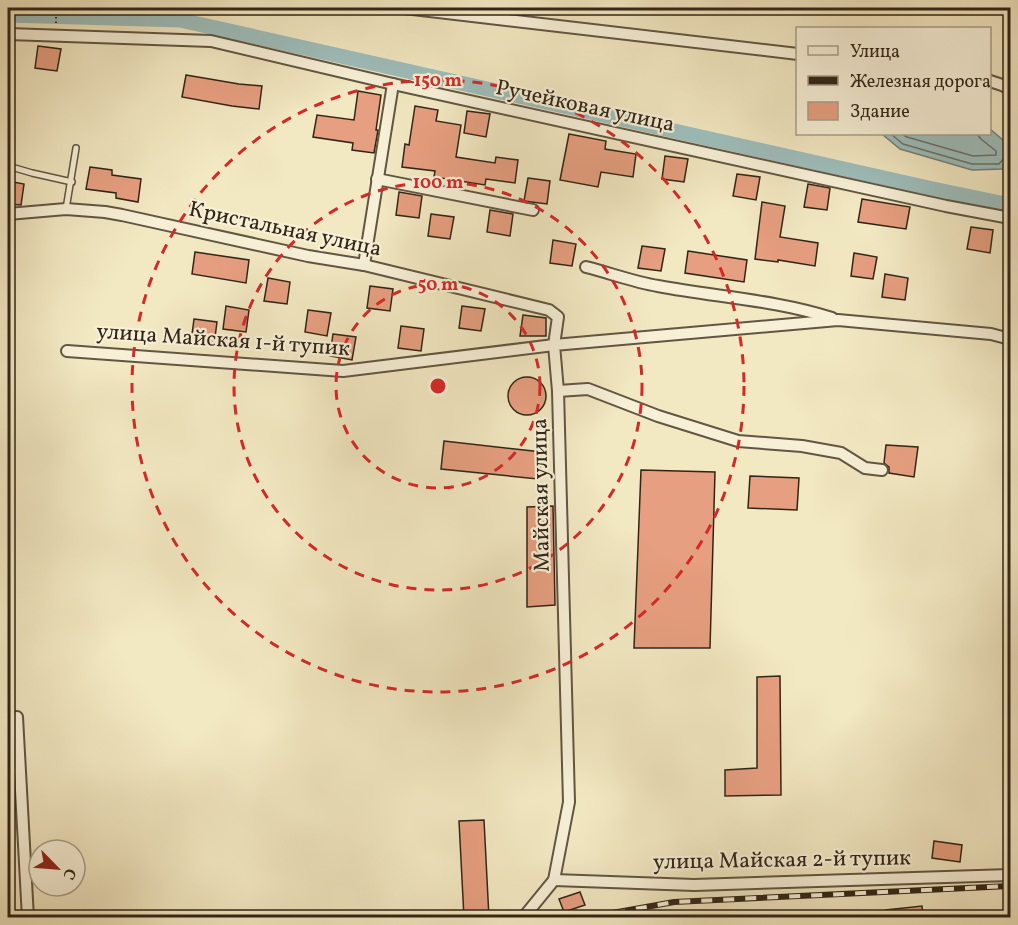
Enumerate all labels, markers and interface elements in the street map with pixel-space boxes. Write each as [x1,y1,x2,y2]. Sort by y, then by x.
legend [796,27,991,135]
text: Улица [850,40,900,65]
text: 150 m [414,69,462,94]
text: Железная дорога [850,70,991,95]
street label: Ручейковая улица [493,73,677,141]
text: Здание [850,100,910,125]
text: 100 m [413,171,463,196]
street label: Кристальная улица [186,194,384,266]
text: 50 m [418,273,458,298]
street label: улица Майская 1-й тупик [95,317,351,365]
centre of rings [428,376,448,396]
street label: Майская улица [525,418,559,572]
north arrow [27,838,87,898]
street label: улица Майская 2-й тупик [653,843,912,879]
text: С [57,864,81,883]

